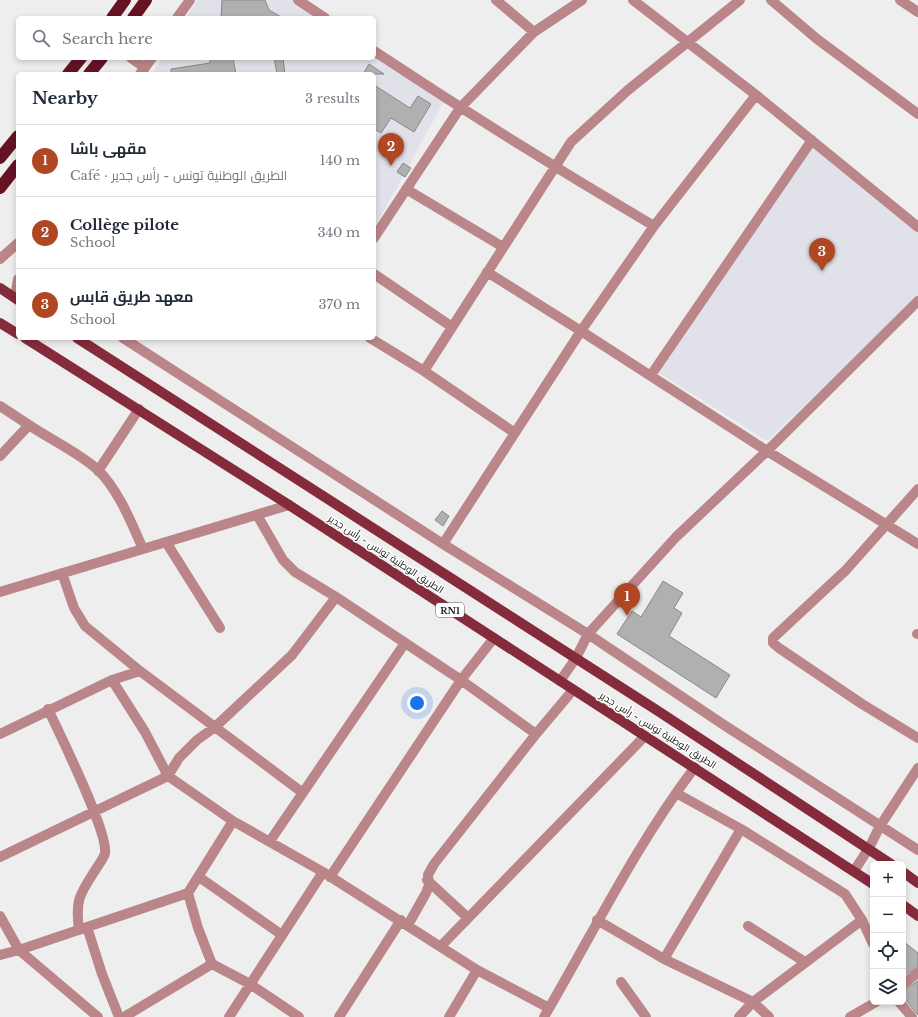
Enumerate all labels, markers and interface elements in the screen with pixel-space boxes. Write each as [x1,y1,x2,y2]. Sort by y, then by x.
search box [16,16,376,60]
icon: search [30,27,52,49]
text: Search here [62,29,153,48]
text: Nearby [32,88,98,109]
text: 3 results [305,90,360,107]
pin: 2 [378,133,404,166]
text: مقهى باشا [70,139,147,158]
text: 1 [42,152,48,169]
text: 140 m [320,152,360,169]
text: Café · الطريق الوطنية تونس - رأس جدير [70,167,287,184]
text: Collège pilote [70,215,179,234]
text: 2 [41,224,49,241]
text: 340 m [317,224,360,241]
text: School [70,234,116,251]
pin: 3 [809,238,835,271]
text: معهد طريق قابس [70,287,193,306]
text: 3 [41,296,49,313]
text: 370 m [319,296,360,313]
text: School [70,311,116,328]
street label: الطريق الوطنية تونس - رأس جدير [325,511,446,596]
pin: 1 [614,583,640,616]
road number: RN1 [436,603,464,617]
street label: الطريق الوطنية تونس - رأس جدير [596,688,719,771]
your location [407,693,427,713]
map controls [870,861,906,1005]
button: + [870,861,906,897]
button: − [870,897,906,933]
button: locate [870,933,906,969]
button: layers [870,969,906,1005]

